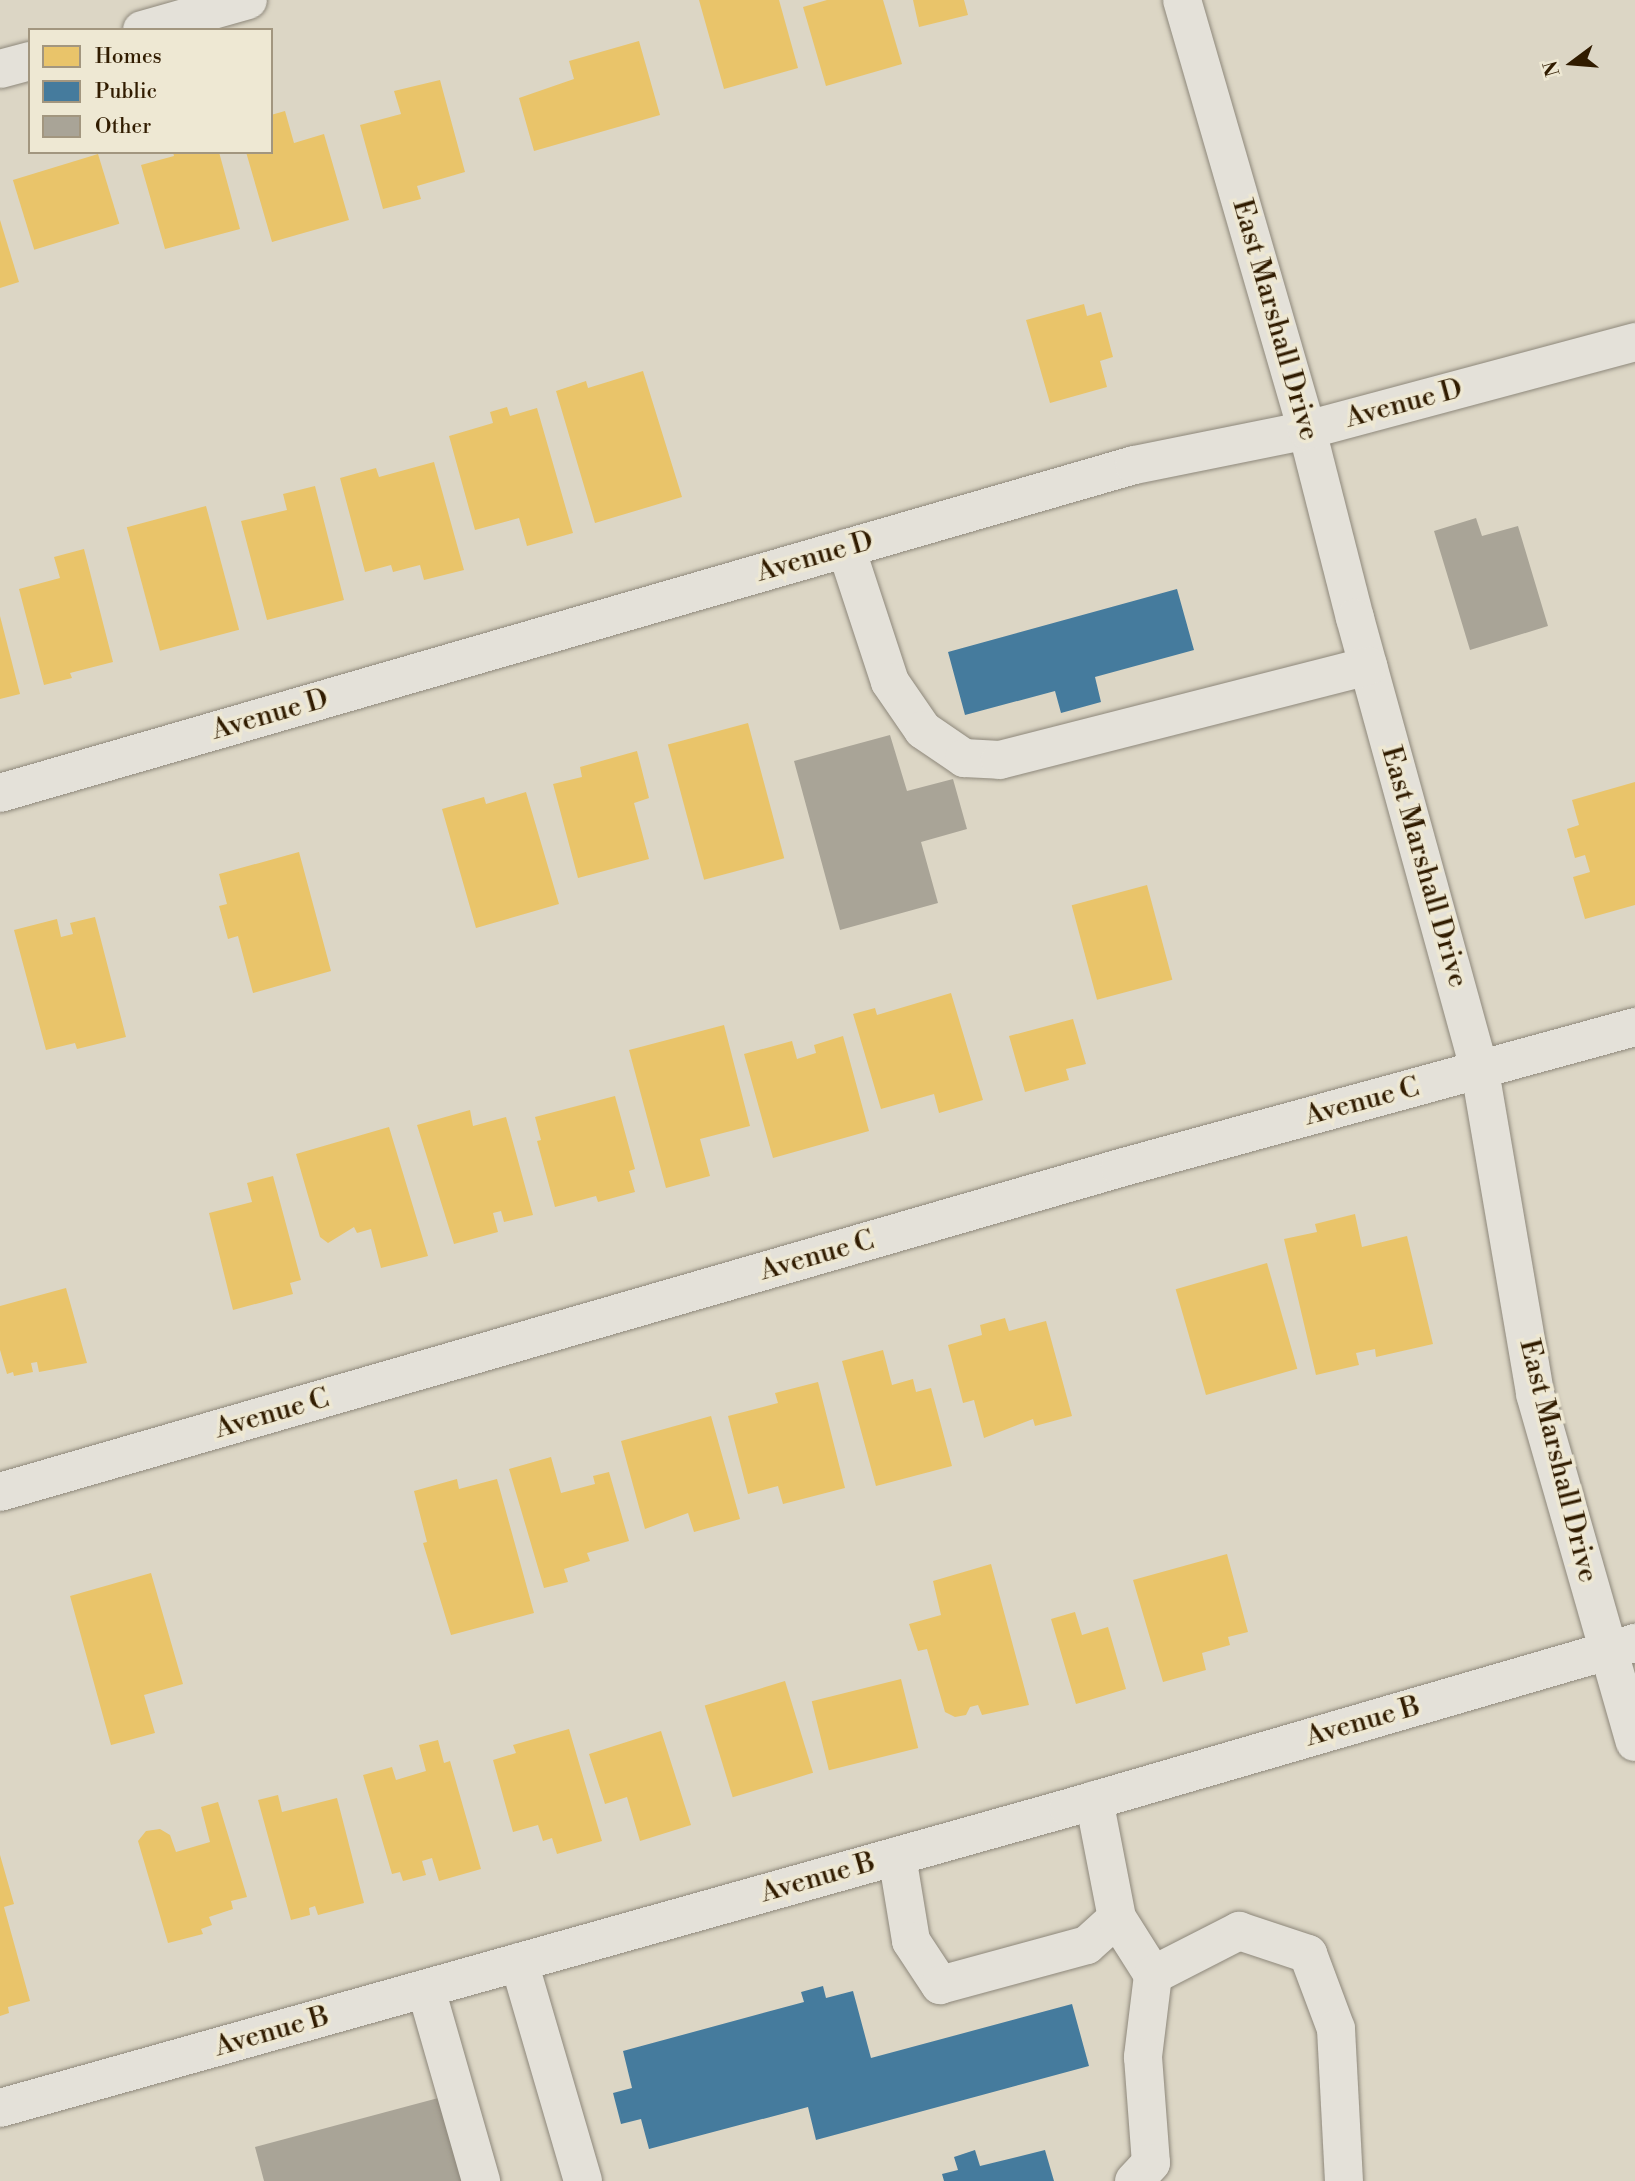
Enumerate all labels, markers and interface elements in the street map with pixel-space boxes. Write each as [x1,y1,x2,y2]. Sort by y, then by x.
legend [28,28,273,154]
north arrow [1537,28,1607,98]
text: Homes [95,44,162,70]
text: N [1538,58,1565,79]
text: Public [95,79,157,105]
text: Other [95,114,151,140]
street label: East Marshall Drive [1224,195,1326,445]
street label: Avenue D [1342,372,1466,436]
street label: Avenue D [753,524,877,590]
street label: Avenue D [208,682,332,748]
street label: East Marshall Drive [1373,742,1475,992]
street label: Avenue C [1301,1071,1423,1133]
street label: Avenue C [756,1224,878,1288]
street label: East Marshall Drive [1512,1336,1604,1586]
street label: Avenue C [211,1382,333,1446]
street label: Avenue B [1302,1690,1424,1754]
street label: Avenue B [757,1846,879,1910]
street label: Avenue B [211,2000,333,2064]

